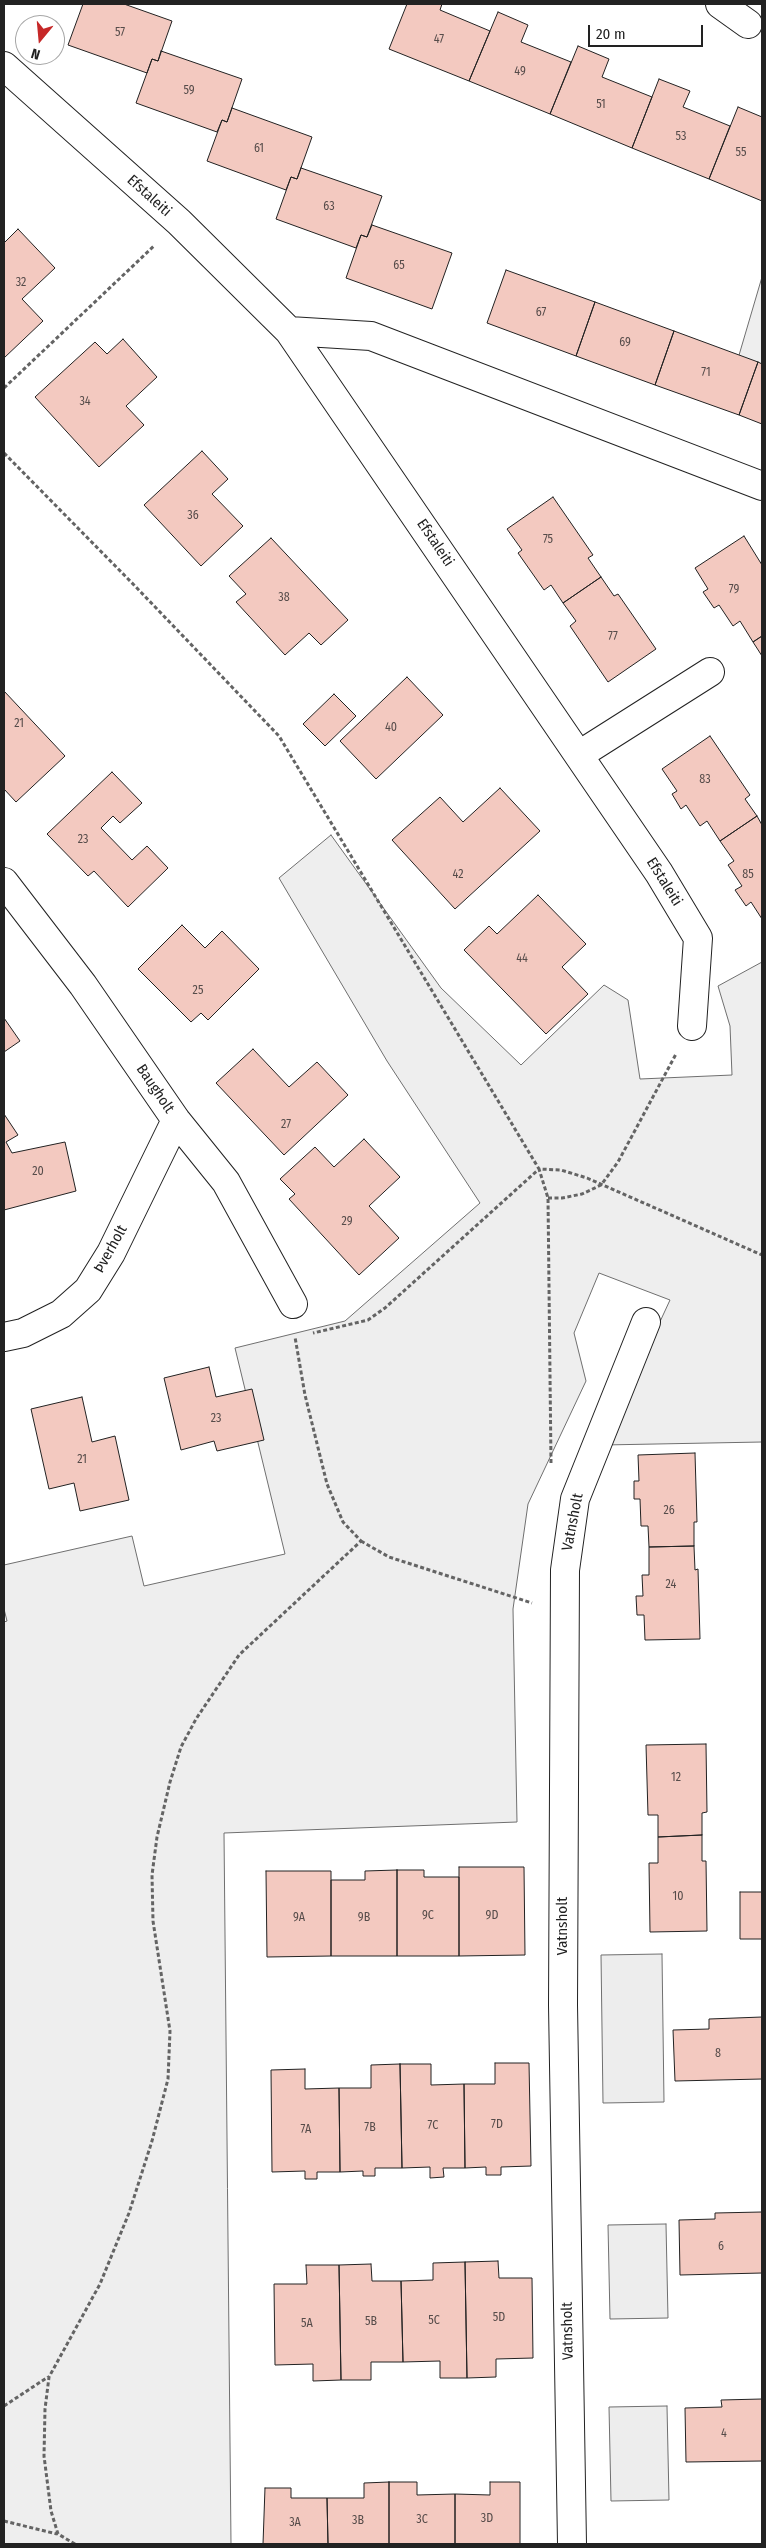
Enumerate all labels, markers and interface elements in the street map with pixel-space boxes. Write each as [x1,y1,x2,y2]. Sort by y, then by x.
north arrow [15,15,65,65]
scale bar [591,15,706,47]
text: 20 m [596,25,626,43]
house number: 57 [115,26,125,40]
house number: 47 [434,33,444,47]
text: N [29,45,42,63]
house number: 49 [514,65,526,79]
house number: 59 [183,84,195,98]
house number: 51 [596,98,606,112]
house number: 53 [676,130,686,144]
house number: 61 [254,142,264,156]
house number: 55 [736,146,746,160]
street label: Efstaleiti [123,171,175,221]
house number: 63 [323,200,335,214]
house number: 65 [393,259,405,273]
house number: 32 [16,276,26,290]
house number: 67 [536,306,546,320]
house number: 69 [619,336,631,350]
house number: 71 [701,366,711,380]
house number: 34 [79,395,91,409]
house number: 36 [187,509,199,523]
street label: Efstaleiti [413,516,457,570]
house number: 75 [543,533,553,547]
house number: 79 [729,583,739,597]
house number: 38 [278,591,290,605]
house number: 77 [608,630,618,644]
house number: 21 [14,717,24,731]
house number: 40 [385,721,397,735]
house number: 83 [699,773,711,787]
house number: 23 [78,833,88,847]
street label: Efstaleiti [642,855,686,909]
house number: 42 [453,868,463,882]
house number: 85 [742,868,754,882]
house number: 44 [516,952,528,966]
house number: 25 [193,984,203,998]
street label: Baugholt [132,1061,178,1117]
house number: 27 [281,1118,291,1132]
house number: 20 [32,1165,44,1179]
house number: 29 [341,1215,353,1229]
street label: Þverholt [91,1222,131,1276]
house number: 23 [211,1412,221,1426]
house number: 21 [77,1453,87,1467]
street label: Vatnsholt [559,1492,587,1552]
house number: 26 [663,1504,675,1518]
house number: 24 [666,1578,676,1592]
house number: 12 [671,1771,681,1785]
house number: 10 [673,1890,683,1904]
street label: Vatnsholt [554,1897,572,1955]
house number: 9C [422,1909,434,1923]
house number: 9D [486,1909,498,1923]
house number: 9A [293,1911,305,1925]
house number: 9B [358,1911,370,1925]
house number: 8 [715,2047,721,2061]
house number: 7D [491,2118,503,2132]
house number: 7C [428,2119,438,2133]
house number: 7B [364,2121,376,2135]
house number: 7A [301,2123,311,2137]
house number: 6 [718,2240,724,2254]
street label: Vatnsholt [558,2302,578,2360]
house number: 5D [493,2311,505,2325]
house number: 5C [428,2314,440,2328]
house number: 5B [365,2315,377,2329]
house number: 5A [301,2317,313,2331]
house number: 4 [721,2427,727,2441]
house number: 3D [481,2512,493,2526]
house number: 3C [416,2513,428,2527]
house number: 3B [352,2514,364,2528]
house number: 3A [289,2516,301,2530]

